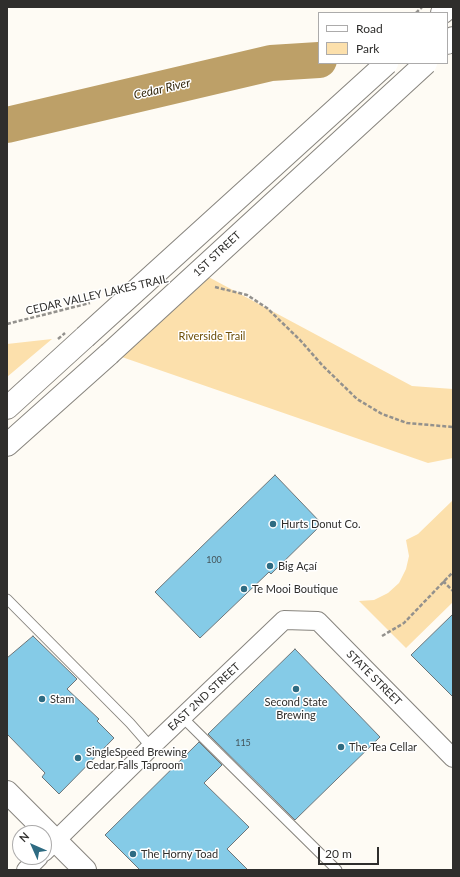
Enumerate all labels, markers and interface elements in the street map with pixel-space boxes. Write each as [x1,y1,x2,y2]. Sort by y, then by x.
legend [318,12,448,64]
text: Road [356,21,383,36]
text: Park [356,41,379,56]
water label: Cedar River [132,76,192,102]
street label: 1ST STREET [190,229,244,279]
street label: CEDAR VALLEY LAKES TRAIL [25,272,169,318]
park label: Riverside Trail [179,329,245,343]
place label: Hurts Donut Co. [281,517,361,531]
marker: Hurts Donut Co. [268,519,278,529]
house number: 100 [206,555,222,565]
place label: Big Açaí [278,559,317,573]
marker: Big Açaí [265,561,275,571]
place label: Te Mooi Boutique [252,582,338,596]
marker: Te Mooi Boutique [239,584,249,594]
street label: STATE STREET [344,648,404,708]
street label: EAST 2ND STREET [165,660,243,734]
marker: Second State Brewing [291,684,301,694]
place label: Stam [50,692,74,706]
marker: Stam [37,694,47,704]
place label: Second State Brewing [264,695,328,721]
house number: 115 [235,738,251,748]
place label: The Tea Cellar [349,740,417,754]
marker: The Tea Cellar [336,742,346,752]
place label: SingleSpeed Brewing Cedar Falls Taproom [86,745,187,771]
marker: SingleSpeed Brewing Cedar Falls Taproom [73,753,83,763]
north arrow [12,825,52,865]
text: N [16,829,31,844]
scale bar [320,839,381,865]
text: 20 m [325,846,352,861]
place label: The Horny Toad [141,847,218,861]
marker: The Horny Toad [128,849,138,859]

